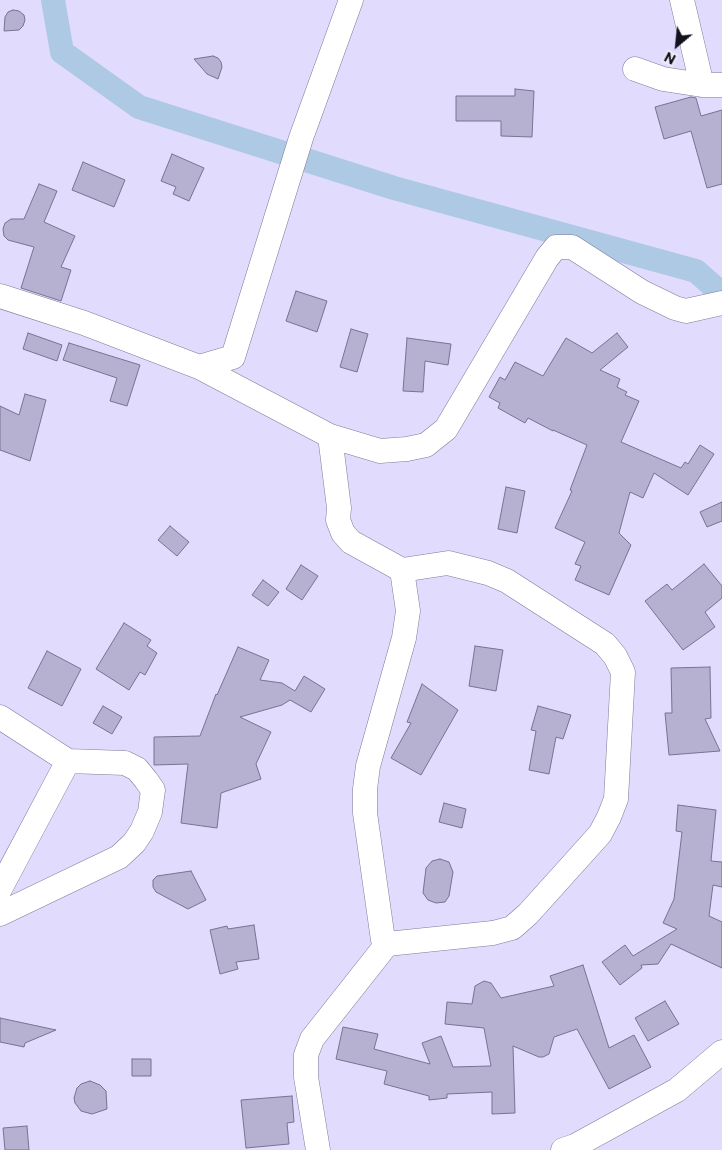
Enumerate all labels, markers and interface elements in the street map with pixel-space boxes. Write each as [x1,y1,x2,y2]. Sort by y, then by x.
north arrow [652,20,702,70]
text: N [661,49,678,69]

